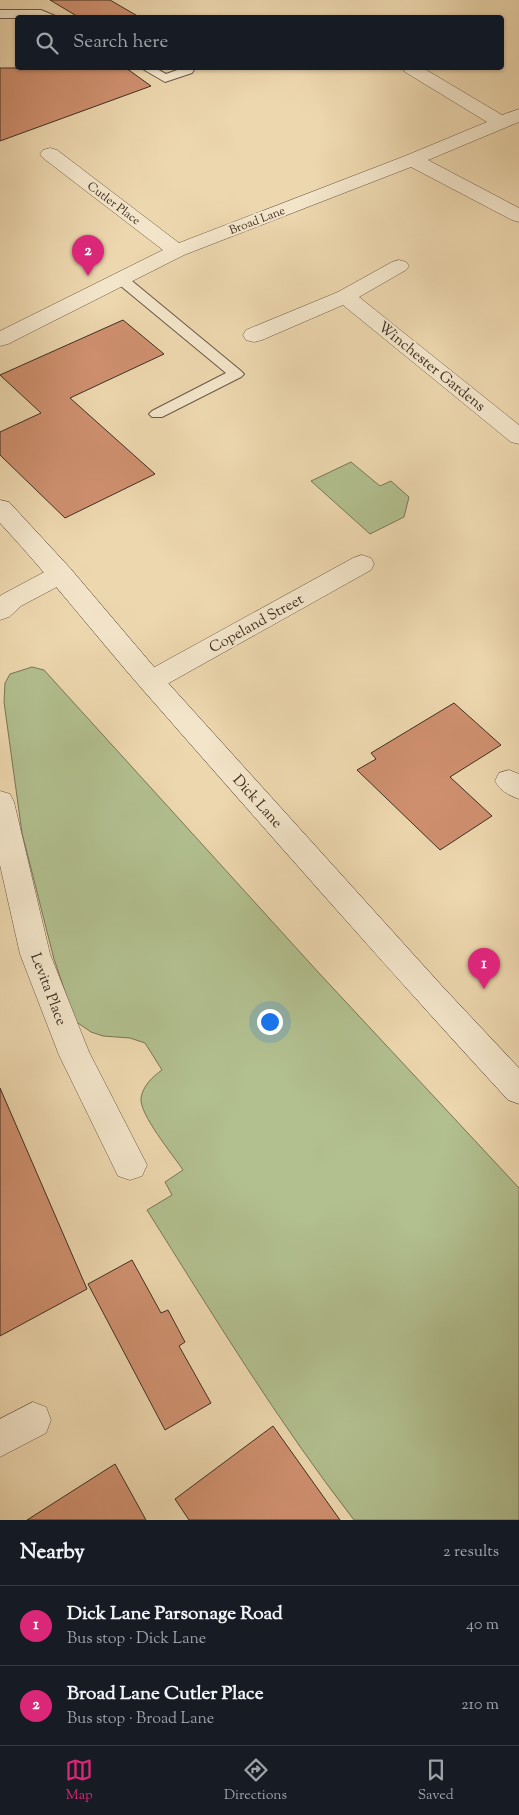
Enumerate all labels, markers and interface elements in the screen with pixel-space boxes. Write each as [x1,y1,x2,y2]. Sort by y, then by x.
search box [15,15,504,70]
icon: search [33,29,61,57]
text: Search here [73,29,168,56]
street label: Cutler Place [83,178,144,230]
street label: Broad Lane [227,202,288,240]
pin: 2 [72,235,104,276]
street label: Winchester Gardens [373,317,489,417]
street label: Copeland Street [206,590,308,659]
street label: Dick Lane [227,771,287,833]
pin: 1 [468,948,500,989]
street label: Levita Place [24,950,71,1029]
your location [257,1009,283,1035]
text: Nearby [20,1538,85,1568]
text: 2 results [443,1541,499,1564]
text: Dick Lane Parsonage Road [67,1601,283,1628]
text: 1 [33,1614,39,1637]
text: 40 m [466,1614,499,1637]
text: Bus stop · Dick Lane [67,1628,206,1651]
text: Broad Lane Cutler Place [67,1681,264,1708]
text: 2 [32,1694,40,1717]
text: 210 m [461,1694,499,1717]
text: Bus stop · Broad Lane [67,1708,214,1731]
tab: Map [65,1756,93,1806]
tab: Directions [224,1756,287,1806]
tab: Saved [418,1756,454,1806]

